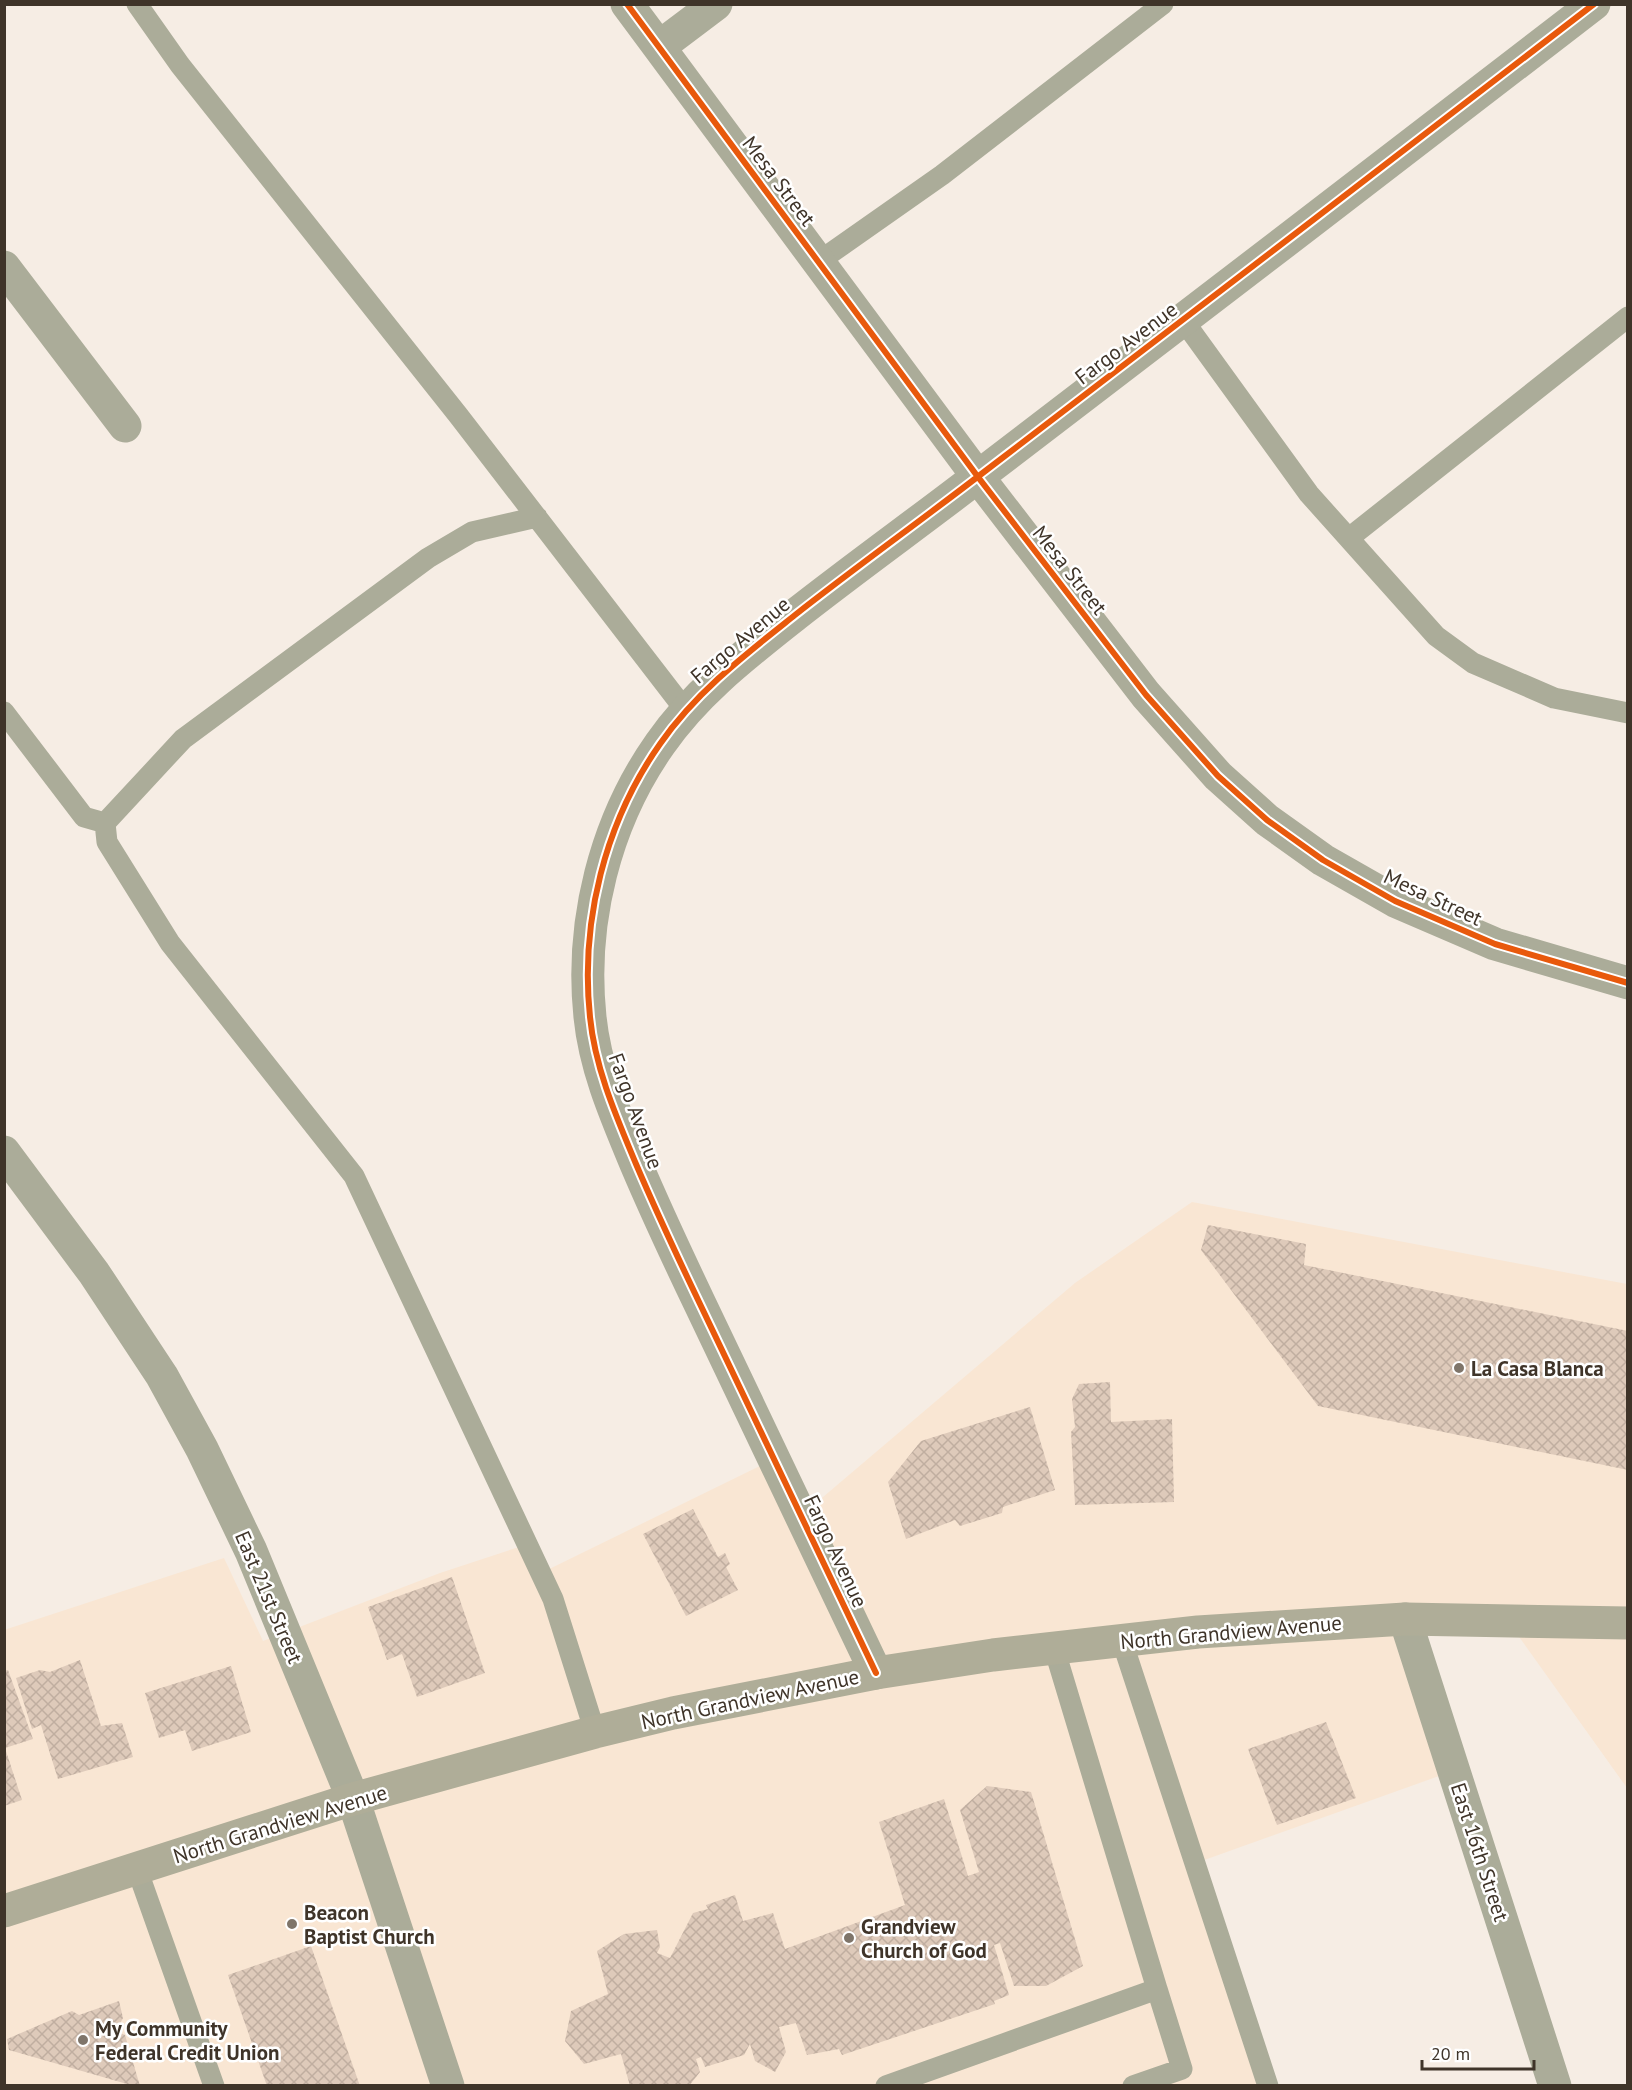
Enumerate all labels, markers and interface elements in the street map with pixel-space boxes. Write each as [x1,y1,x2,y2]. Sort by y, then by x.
street label: Mesa Street [736,131,822,231]
street label: Fargo Avenue [1069,296,1183,390]
street label: Mesa Street [1027,520,1113,620]
street label: Fargo Avenue [685,591,795,689]
street label: Mesa Street [1379,862,1487,932]
street label: Fargo Avenue [603,1049,669,1173]
place label: La Casa Blanca [1471,1355,1604,1382]
marker: La Casa Blanca [1452,1361,1466,1375]
street label: Fargo Avenue [798,1490,874,1612]
street label: East 21st Street [229,1527,309,1667]
street label: North Grandview Avenue [1119,1609,1343,1655]
street label: North Grandview Avenue [639,1663,861,1735]
street label: North Grandview Avenue [170,1779,390,1869]
street label: East 16th Street [1445,1779,1515,1925]
place label: Beacon Baptist Church [304,1899,435,1950]
place label: Grandview Church of God [861,1913,987,1964]
marker: Beacon Baptist Church [285,1917,299,1931]
marker: Grandview Church of God [842,1931,856,1945]
place label: My Community Federal Credit Union [95,2015,279,2066]
marker: My Community Federal Credit Union [76,2033,90,2047]
scale bar [1422,2033,1534,2071]
text: 20 m [1431,2042,1470,2065]

